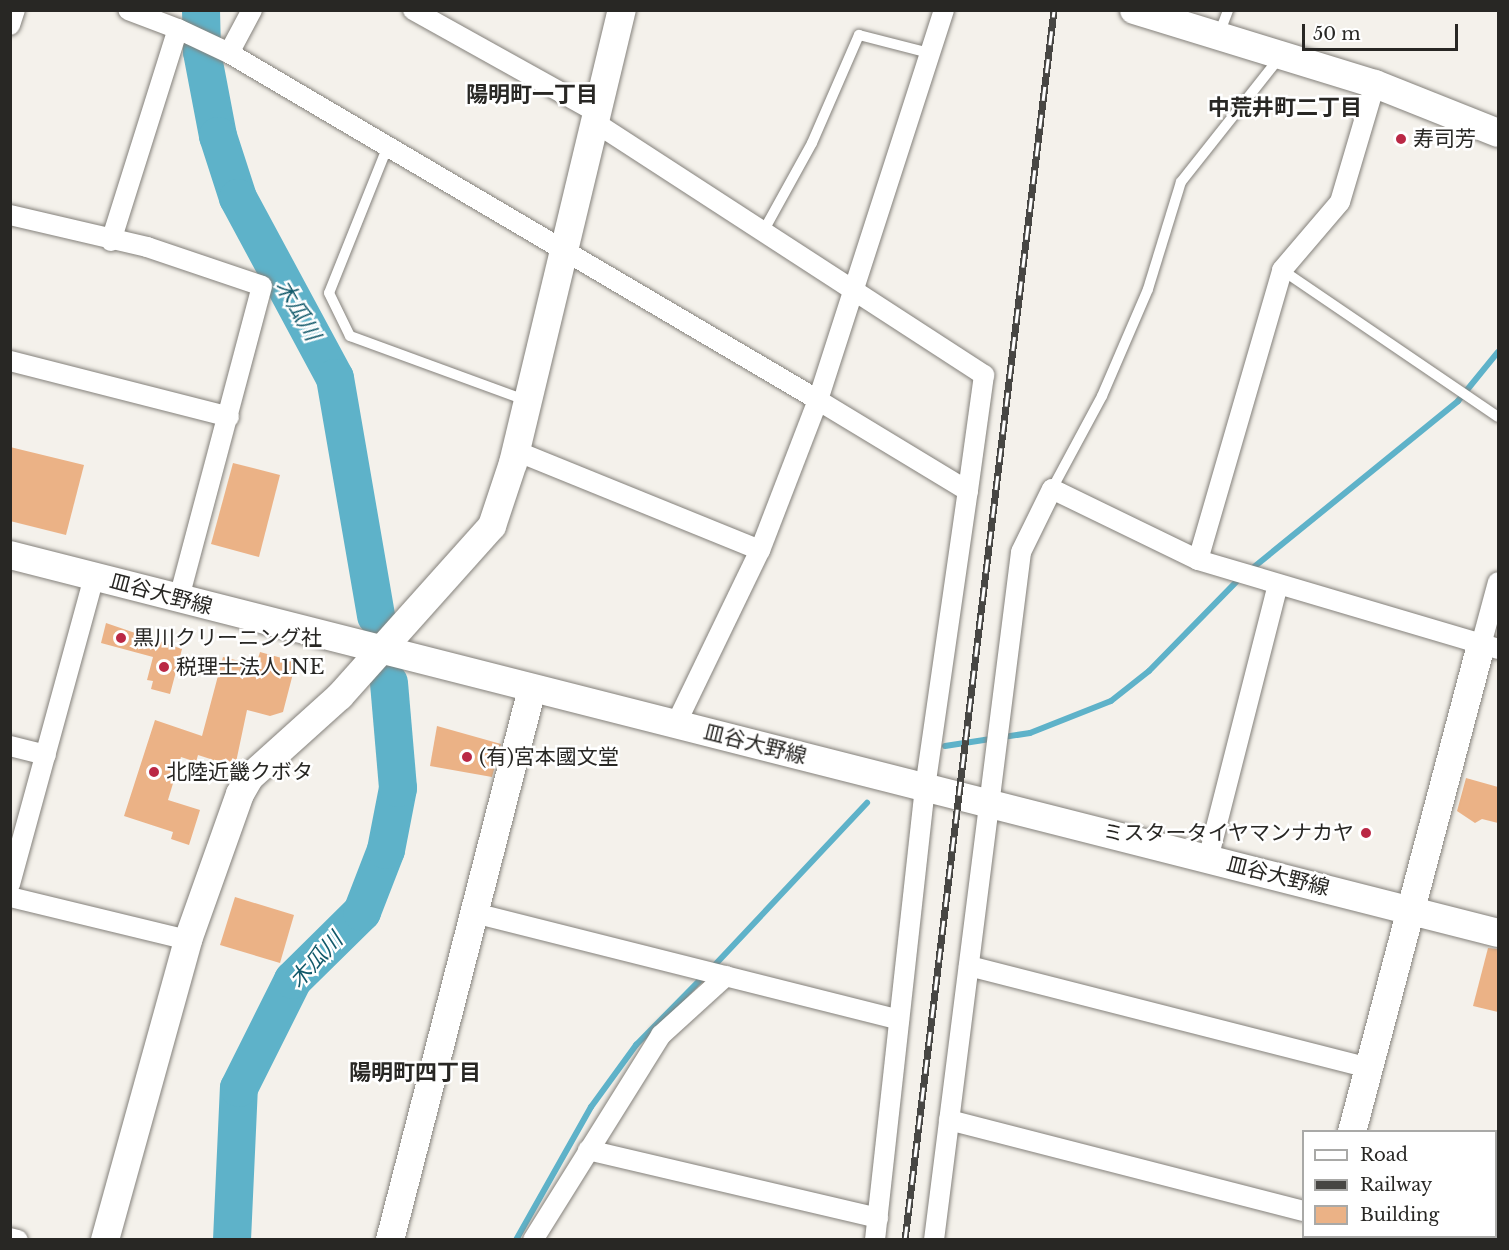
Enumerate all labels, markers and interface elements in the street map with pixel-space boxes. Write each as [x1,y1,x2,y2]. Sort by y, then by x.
scale bar [1305,12,1461,50]
text: 50 m [1313,23,1361,45]
district label: 陽明町一丁目 [466,82,598,108]
district label: 中荒井町二丁目 [1208,95,1362,121]
place label: 寿司芳 [1413,126,1476,152]
marker: 寿司芳 [1394,132,1408,146]
water label: 木瓜川 [270,275,326,345]
street label: 皿谷大野線 [107,568,215,620]
place label: 黒川クリーニング社 [133,625,322,651]
marker: 黒川クリーニング社 [114,631,128,645]
place label: 税理士法人1NE [176,654,325,680]
marker: 税理士法人1NE [157,660,171,674]
street label: 皿谷大野線 [701,719,809,769]
place label: (有)宮本國文堂 [479,744,619,770]
marker: (有)宮本國文堂 [460,750,474,764]
place label: 北陸近畿クボタ [166,759,313,785]
marker: 北陸近畿クボタ [147,765,161,779]
place label: ミスタータイヤマンナカヤ [1102,820,1354,846]
marker: ミスタータイヤマンナカヤ [1359,826,1373,840]
street label: 皿谷大野線 [1224,851,1332,901]
water label: 木瓜川 [284,927,348,993]
district label: 陽明町四丁目 [349,1060,481,1086]
legend [1302,1130,1497,1238]
text: Road [1360,1144,1408,1166]
text: Railway [1360,1174,1432,1196]
text: Building [1360,1204,1439,1226]

